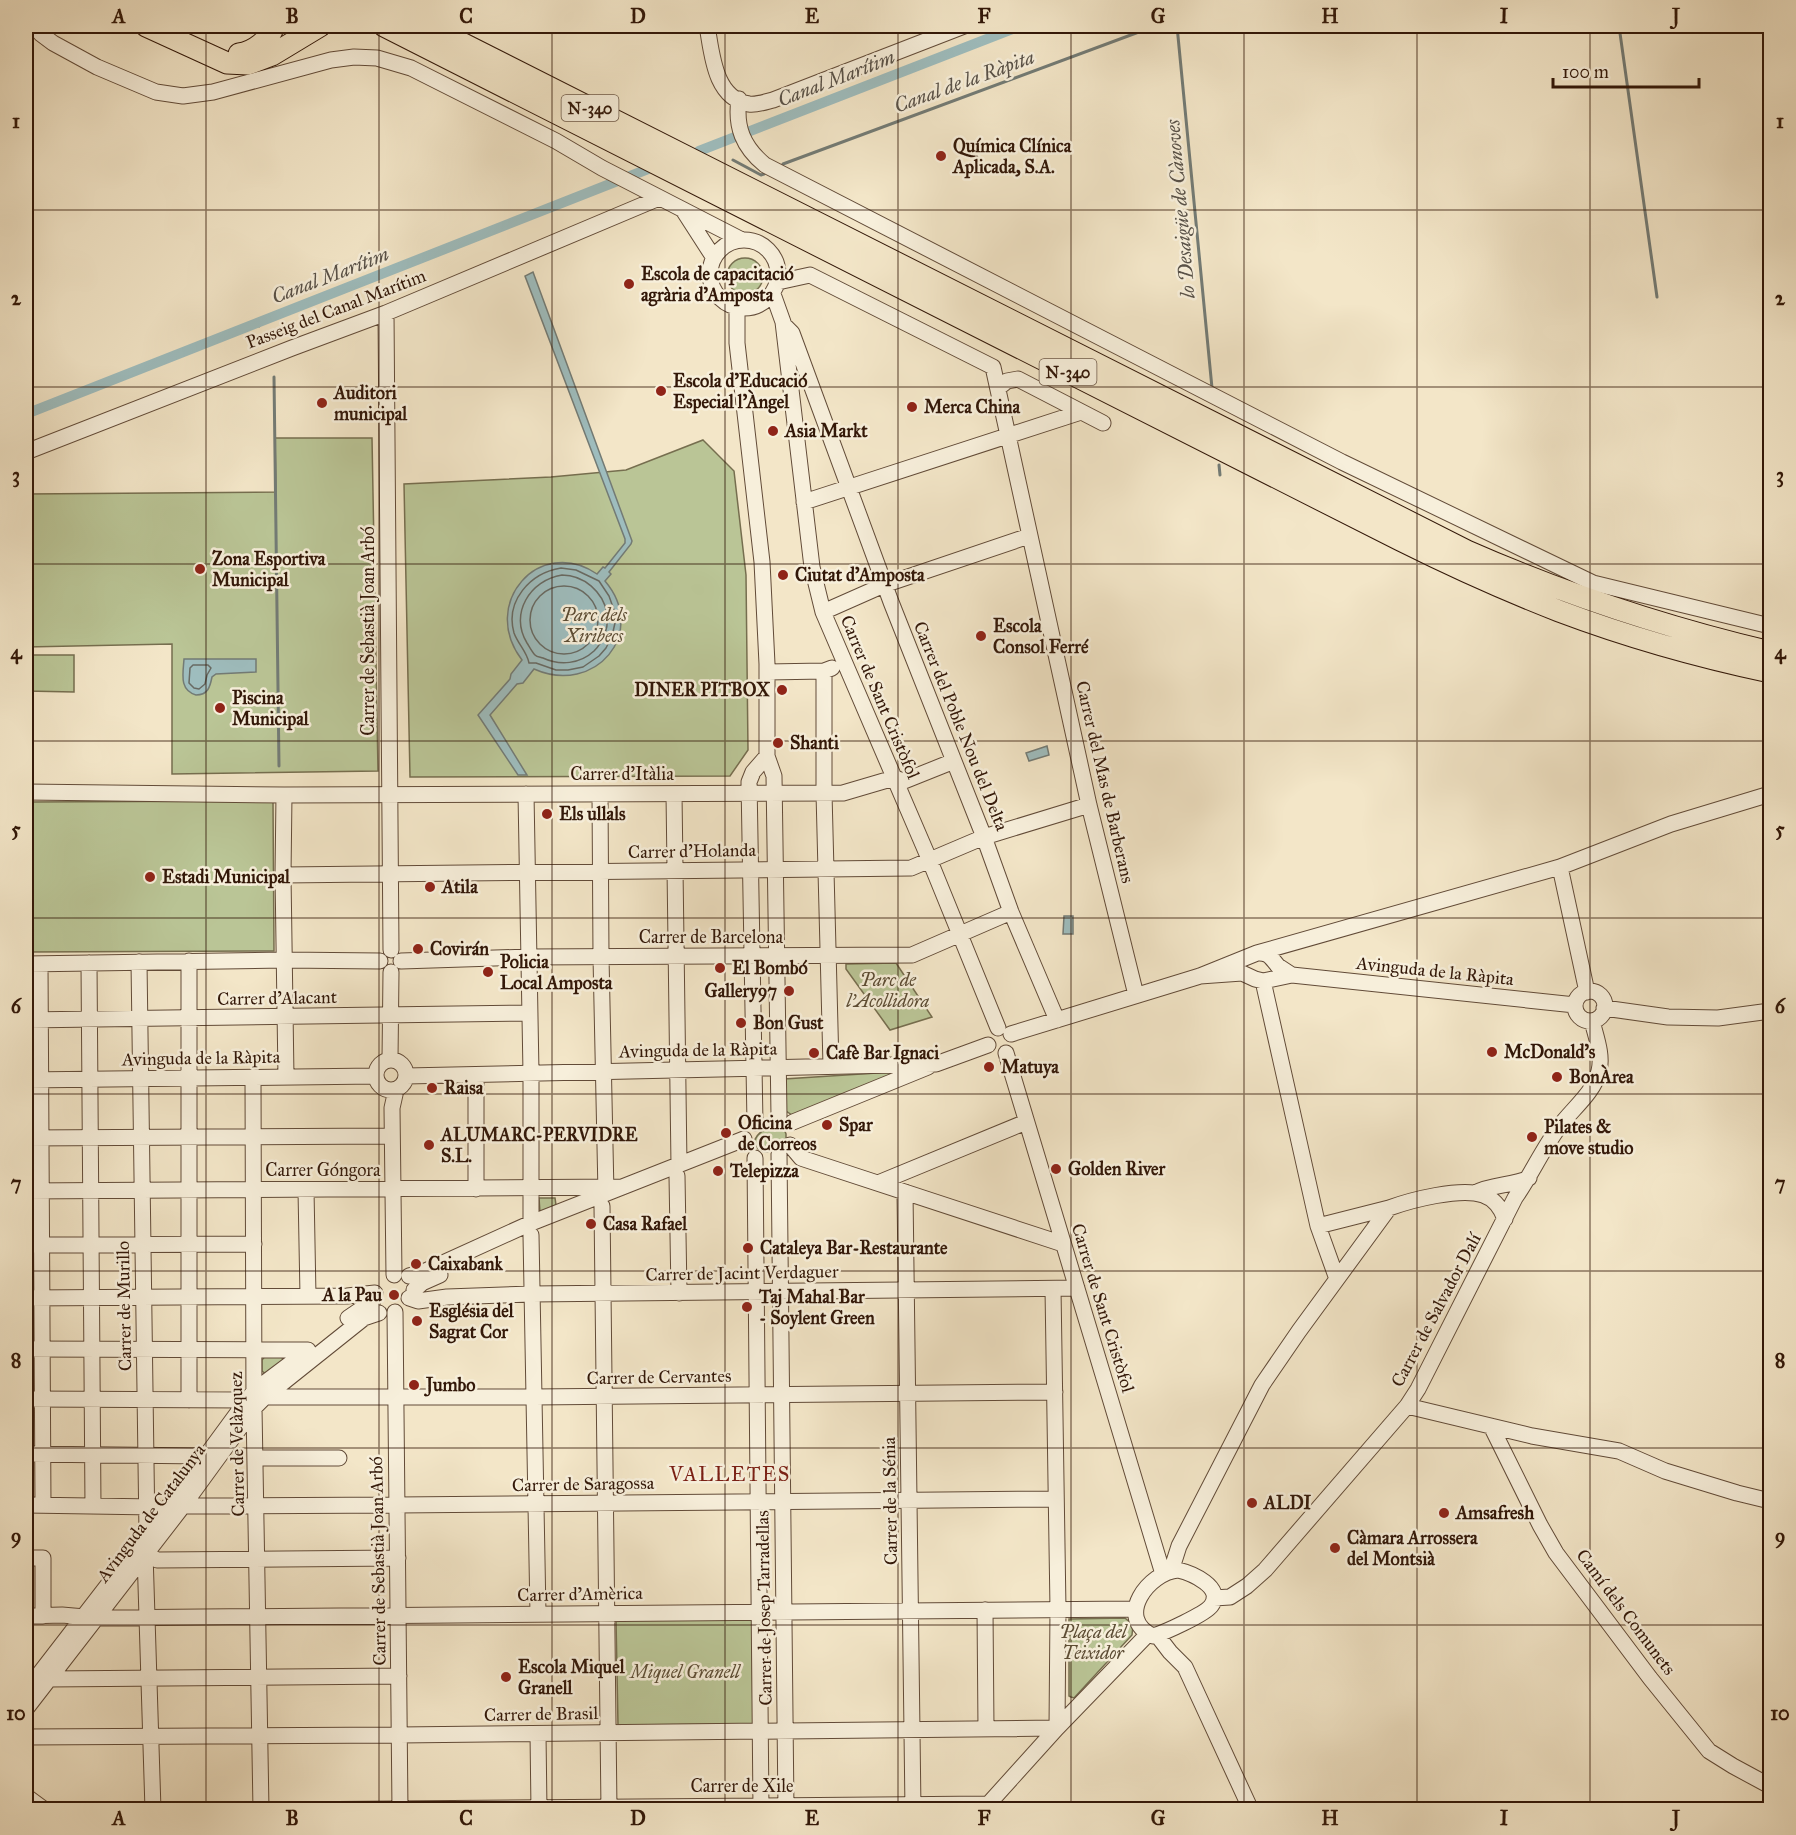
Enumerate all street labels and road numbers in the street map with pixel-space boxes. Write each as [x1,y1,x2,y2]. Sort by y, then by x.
road number: N-340 [562,95,618,121]
street label: Passeig del Canal Marítim [243,265,429,354]
road number: N-340 [1040,359,1096,385]
street label: Carrer de Sebastià Joan Arbó [357,526,380,736]
street label: Carrer de Sant Cristòfol [836,612,924,782]
street label: Carrer del Poble Nou del Delta [909,618,1013,834]
street label: Carrer del Mas de Barberans [1071,679,1139,885]
street label: Carrer d'Itàlia [570,763,674,785]
street label: Carrer d'Holanda [628,839,757,863]
street label: Carrer de Barcelona [639,926,784,948]
street label: Avinguda de la Ràpita [1354,952,1515,991]
street label: Carrer d'Alacant [217,986,338,1010]
street label: Avinguda de la Ràpita [618,1038,778,1063]
street label: Avinguda de la Ràpita [121,1046,281,1071]
street label: Carrer Góngora [265,1159,381,1182]
street label: Carrer de Sant Cristòfol [1067,1221,1139,1395]
street label: Carrer de Salvador Dalí [1386,1228,1486,1391]
street label: Carrer de Murillo [112,1241,136,1371]
street label: Carrer de Jacint Verdaguer [645,1260,839,1287]
street label: Carrer de Cervantes [586,1365,732,1389]
street label: Carrer de Velàzquez [225,1371,250,1517]
street label: Carrer de la Sénia [878,1436,902,1565]
street label: Avinguda de Catalunya [91,1439,211,1588]
street label: Carrer de Sebastià Joan Arbó [365,1456,392,1666]
street label: Carrer de Saragossa [512,1472,655,1497]
street label: Carrer de Josep Tarradellas [751,1510,778,1706]
street label: Camí dels Comunets [1572,1545,1680,1679]
street label: Carrer d'Amèrica [517,1582,643,1606]
street label: Carrer de Brasil [484,1702,598,1726]
street label: Carrer de Xile [691,1775,794,1797]

